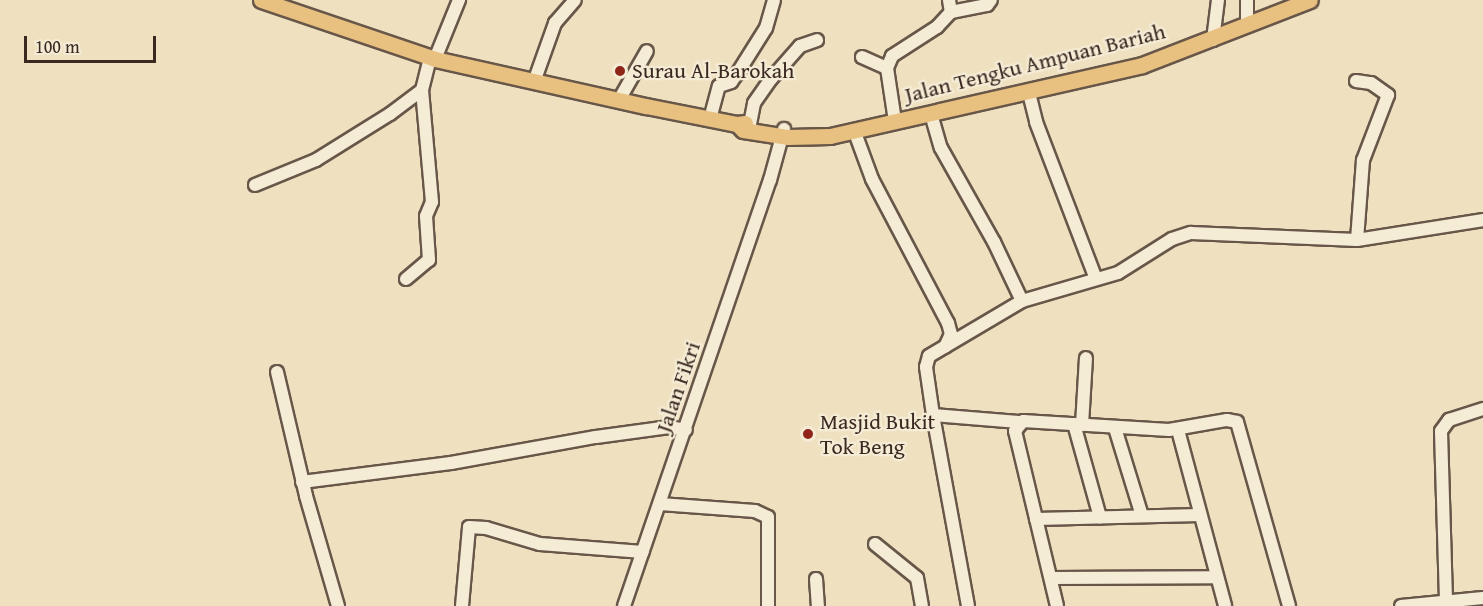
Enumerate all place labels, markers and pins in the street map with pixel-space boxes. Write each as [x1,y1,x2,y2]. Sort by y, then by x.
place label: Surau Al-Barokah [632,58,794,84]
marker: Surau Al-Barokah [613,64,627,78]
place label: Masjid Bukit Tok Beng [820,408,935,460]
marker: Masjid Bukit Tok Beng [801,427,815,441]

